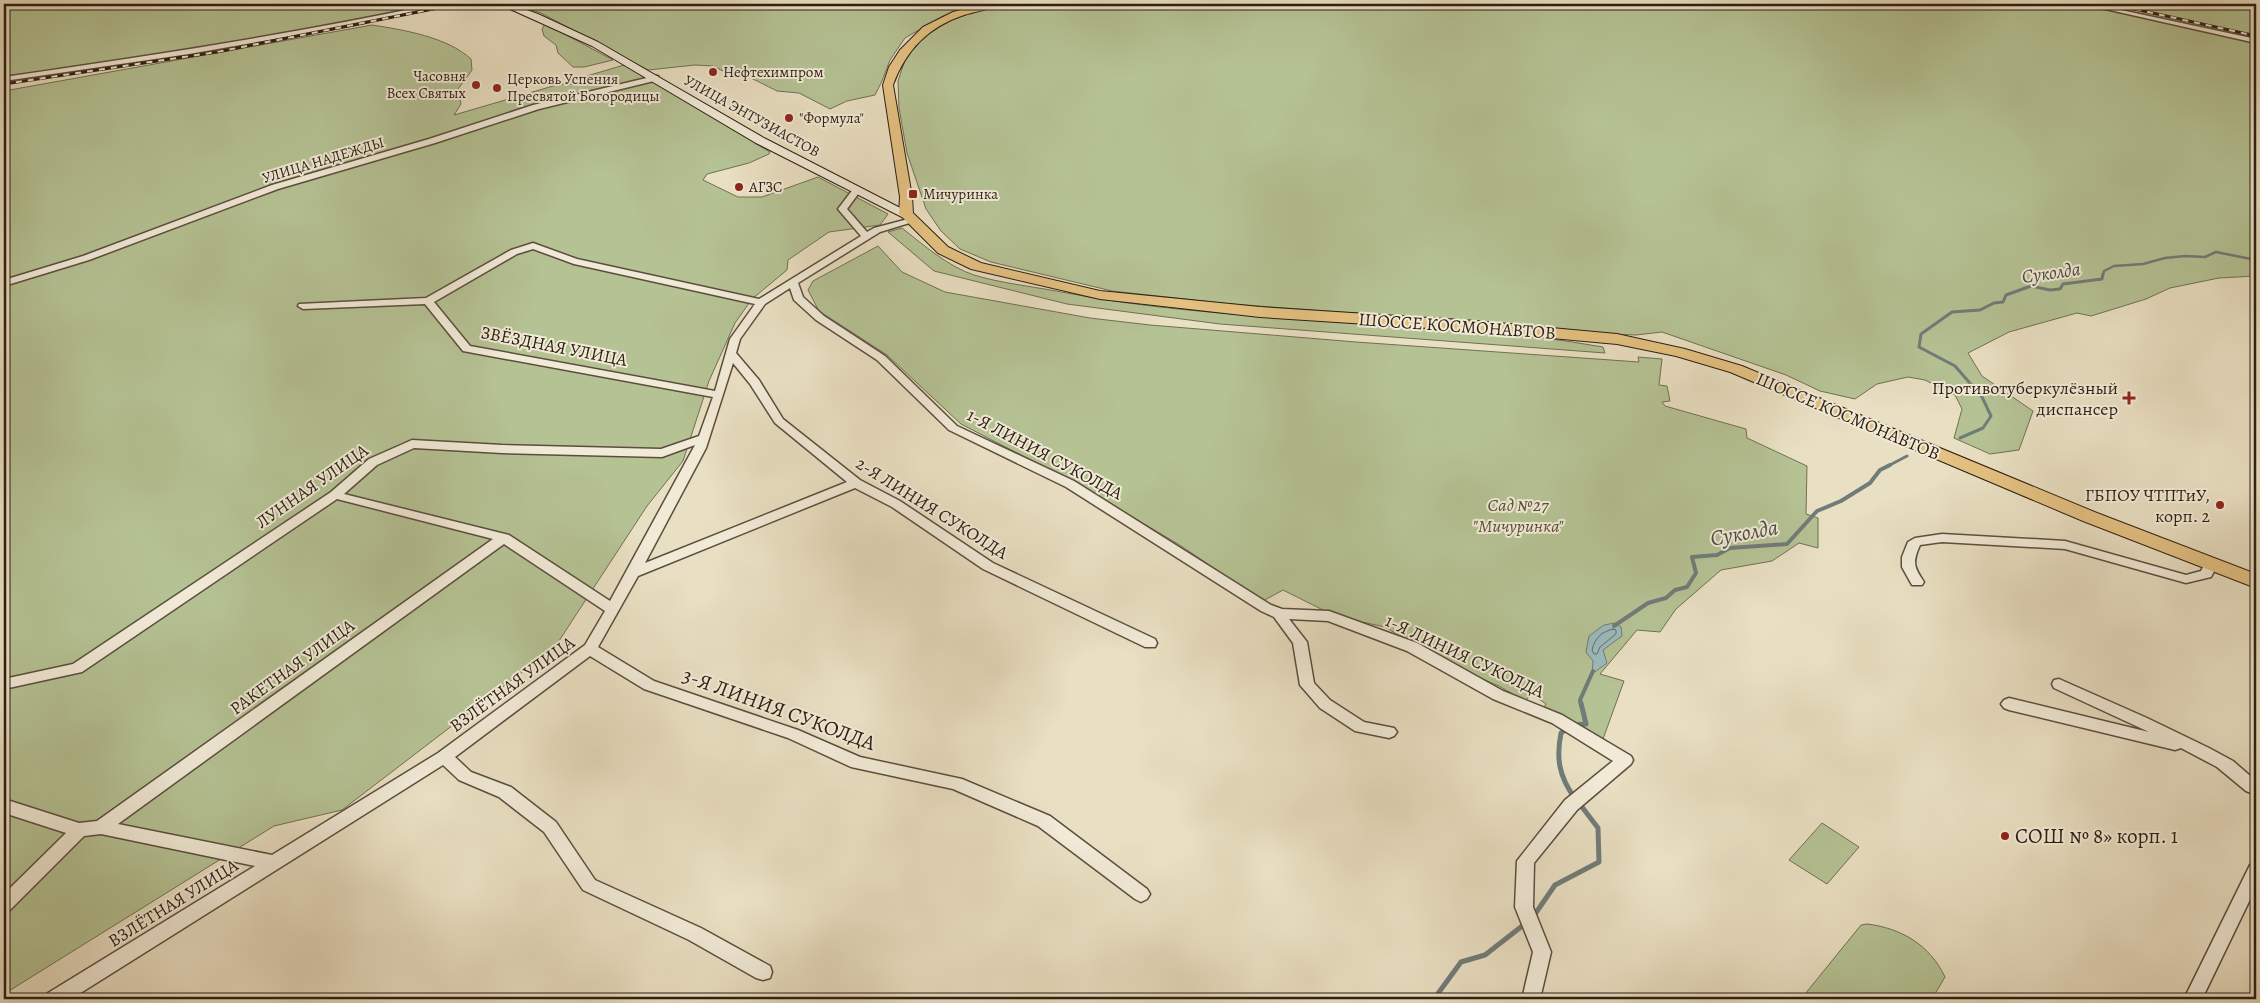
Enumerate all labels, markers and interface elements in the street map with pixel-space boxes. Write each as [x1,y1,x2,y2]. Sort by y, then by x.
place label: Нефтехимпром [723,62,823,82]
place label: Часовня Всех Святых [387,66,467,103]
marker: Нефтехимпром [707,66,719,78]
place label: Церковь Успения Пресвятой Богородицы [507,69,660,106]
street label: УЛИЦА ЭНТУЗИАСТОВ [680,70,824,162]
marker: Часовня Всех Святых [470,79,482,91]
marker: Церковь Успения Пресвятой Богородицы [491,82,503,94]
place label: "Формула" [799,108,864,128]
marker: "Формула" [783,112,795,124]
street label: УЛИЦА НАДЕЖДЫ [260,132,386,188]
place label: АГЗС [748,177,782,197]
marker: АГЗС [733,181,745,193]
place label: Мичуринка [923,184,998,204]
marker: Мичуринка [907,188,919,200]
water label: Суколда [2020,256,2082,290]
street label: ШОССЕ КОСМОНАВТОВ [1358,307,1556,345]
street label: ЗВЁЗДНАЯ УЛИЦА [479,320,630,372]
street label: ШОССЕ КОСМОНАВТОВ [1752,366,1944,466]
place label: Противотуберкулёзный диспансер [1932,376,2118,421]
marker: Противотуберкулёзный диспансер [2122,391,2136,405]
street label: 1-Я ЛИНИЯ СУКОЛДА [963,403,1127,505]
street label: ЛУННАЯ УЛИЦА [251,438,374,534]
street label: 2-Я ЛИНИЯ СУКОЛДА [851,451,1013,565]
place label: ГБПОУ ЧТПТиУ, корп. 2 [2085,483,2210,528]
park label: Сад №27 "Мичуринка" [1473,493,1564,538]
marker: ГБПОУ ЧТПТиУ, корп. 2 [2214,499,2226,511]
water label: Суколда [1708,512,1780,554]
street label: 1-Я ЛИНИЯ СУКОЛДА [1381,609,1549,704]
street label: РАКЕТНАЯ УЛИЦА [225,613,360,720]
street label: ВЗЛЁТНАЯ УЛИЦА [445,630,580,738]
street label: 3-Я ЛИНИЯ СУКОЛДА [679,661,880,757]
place label: СОШ № 8» корп. 1 [2015,822,2178,850]
marker: СОШ № 8» корп. 1 [1999,830,2011,842]
street label: ВЗЛЁТНАЯ УЛИЦА [103,853,243,953]

